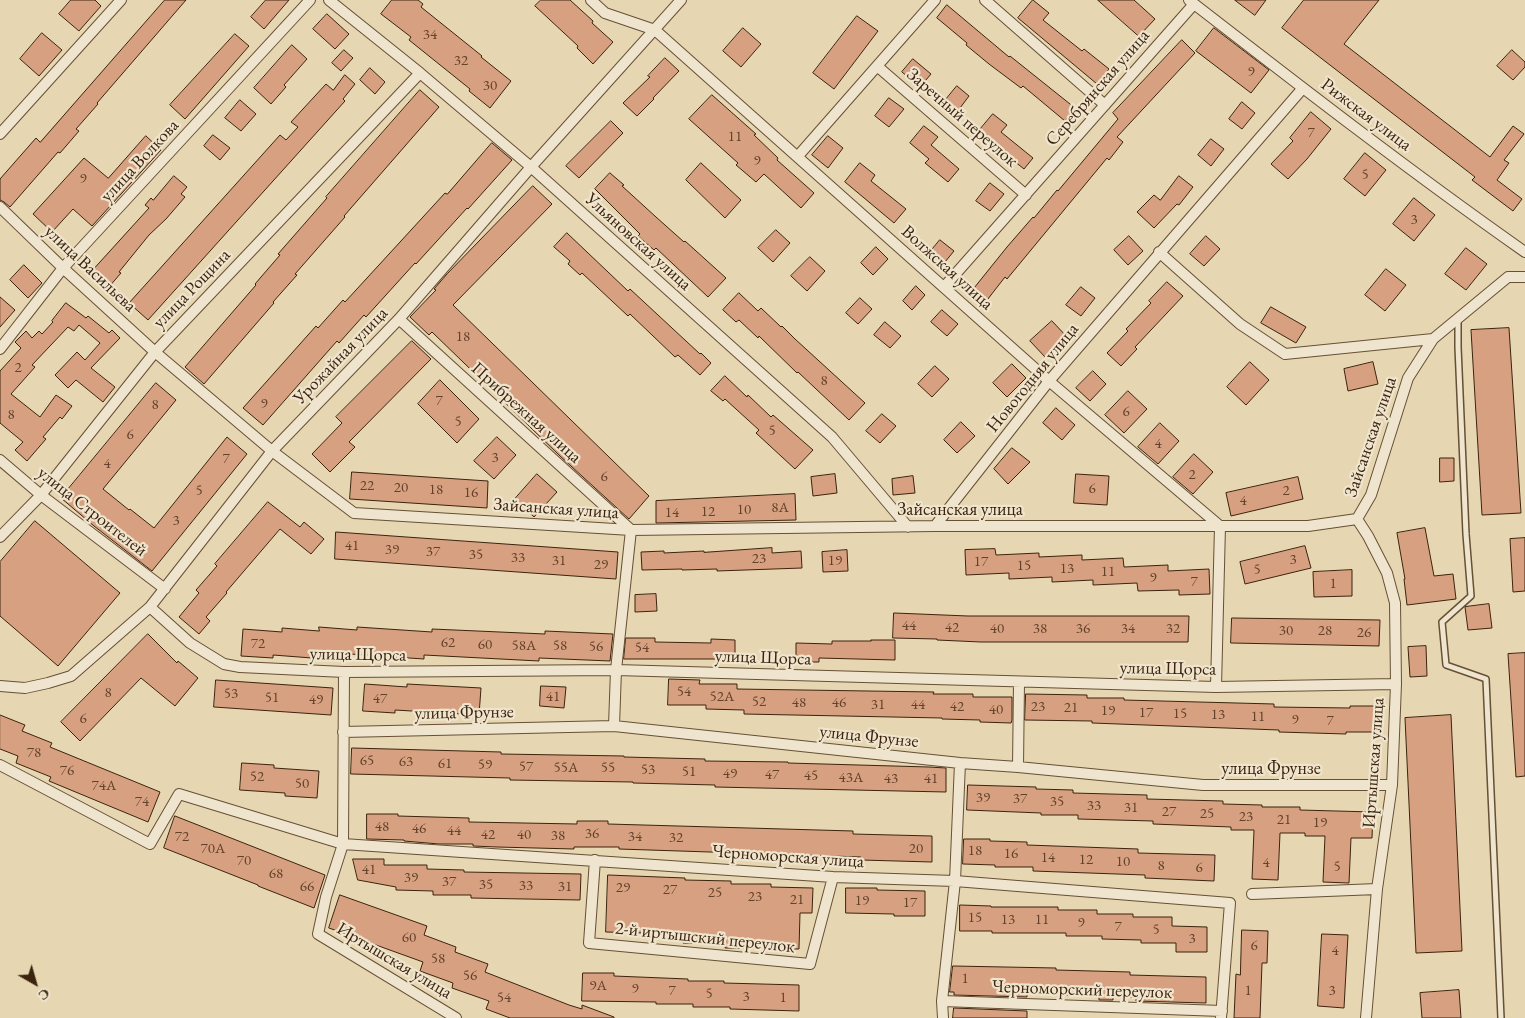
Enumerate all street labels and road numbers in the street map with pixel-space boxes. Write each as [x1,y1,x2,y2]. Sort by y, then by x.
street label: Серебрянская улица [1041,25,1155,151]
street label: Заречный переулок [902,64,1022,172]
street label: Рижская улица [1316,74,1416,156]
street label: улица Волкова [96,115,184,207]
street label: Ульяновская улица [580,189,696,295]
street label: улица Васильева [40,221,140,317]
street label: Волжская улица [897,221,997,315]
street label: улица Рощина [149,245,235,333]
street label: Урожайная улица [289,303,393,409]
street label: Новогодняя улица [982,319,1084,437]
street label: Прибрежная улица [466,358,586,468]
street label: Зайсанская улица [1340,374,1402,500]
street label: улица Строителей [33,463,151,561]
street label: Зайсанская улица [493,494,619,524]
street label: Зайсанская улица [897,499,1023,521]
street label: улица Щорса [309,643,407,667]
street label: улица Щорса [714,646,812,670]
street label: улица Щорса [1119,657,1217,681]
street label: Иртышская улица [1359,697,1389,829]
street label: улица Фрунзе [414,701,514,725]
street label: улица Фрунзе [818,721,920,753]
street label: улица Фрунзе [1221,758,1321,780]
street label: Черноморская улица [711,841,865,873]
street label: Иртышская улица [332,918,456,1004]
street label: 2-й иртышский переулок [614,918,796,958]
street label: Черноморский переулок [991,976,1173,1004]

